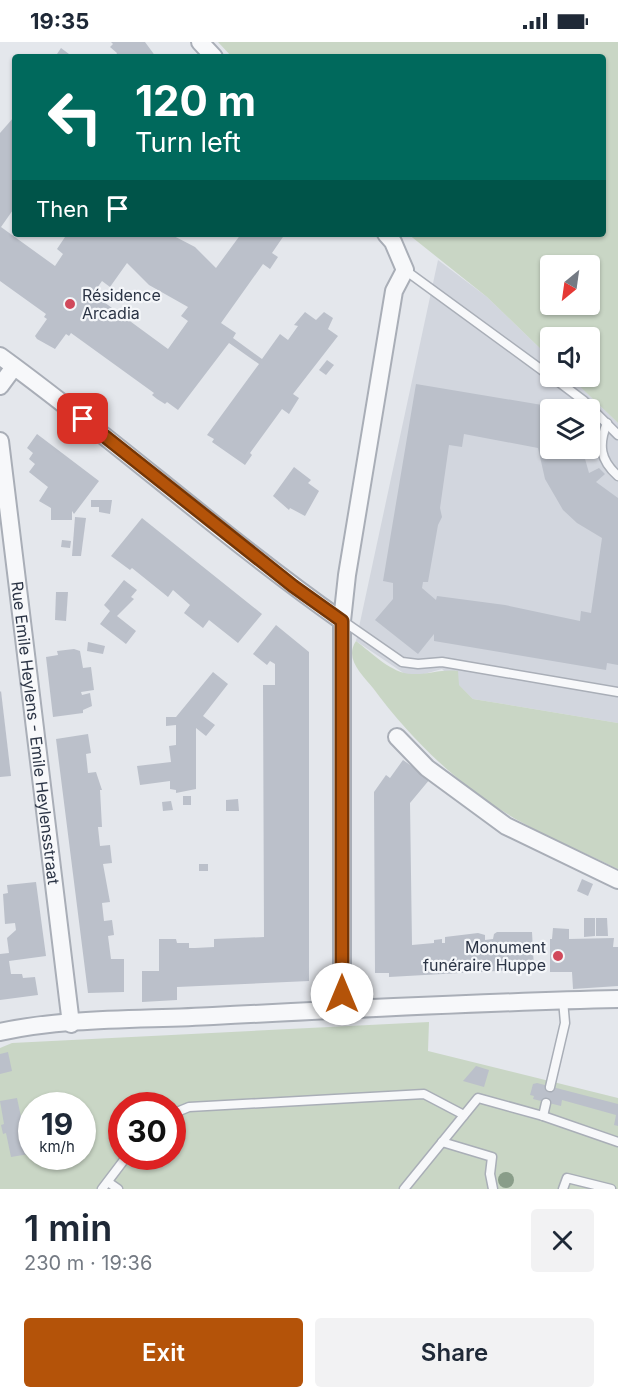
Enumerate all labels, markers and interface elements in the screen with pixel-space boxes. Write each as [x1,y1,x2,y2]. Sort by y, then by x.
text: 19:35 [30,8,89,34]
text: 120 m [135,75,256,126]
icon: left [36,78,114,156]
text: Turn left [135,126,241,159]
icon: arrive [101,192,134,225]
text: Then [36,196,89,222]
north arrow [540,255,600,315]
map controls [540,255,600,459]
place label: Résidence Arcadia [82,285,161,323]
marker: Résidence Arcadia [63,297,77,311]
button: sound [540,327,600,387]
pin [57,393,108,444]
button: layers [540,399,600,459]
icon: arrive [66,402,99,435]
street label: Rue Emile Heylens - Emile Heylensstraat [7,580,64,886]
place label: Monument funéraire Huppe [423,937,546,975]
marker: Monument funéraire Huppe [551,949,565,963]
position arrow [310,962,374,1026]
speed limit sign: 30 [108,1092,186,1170]
text: 19 [41,1106,73,1142]
text: km/h [39,1137,75,1156]
text: 1 min [24,1206,112,1250]
button: close [531,1209,594,1272]
text: 230 m · 19:36 [24,1251,152,1275]
button: Exit [24,1318,303,1387]
button: Share [315,1318,594,1387]

